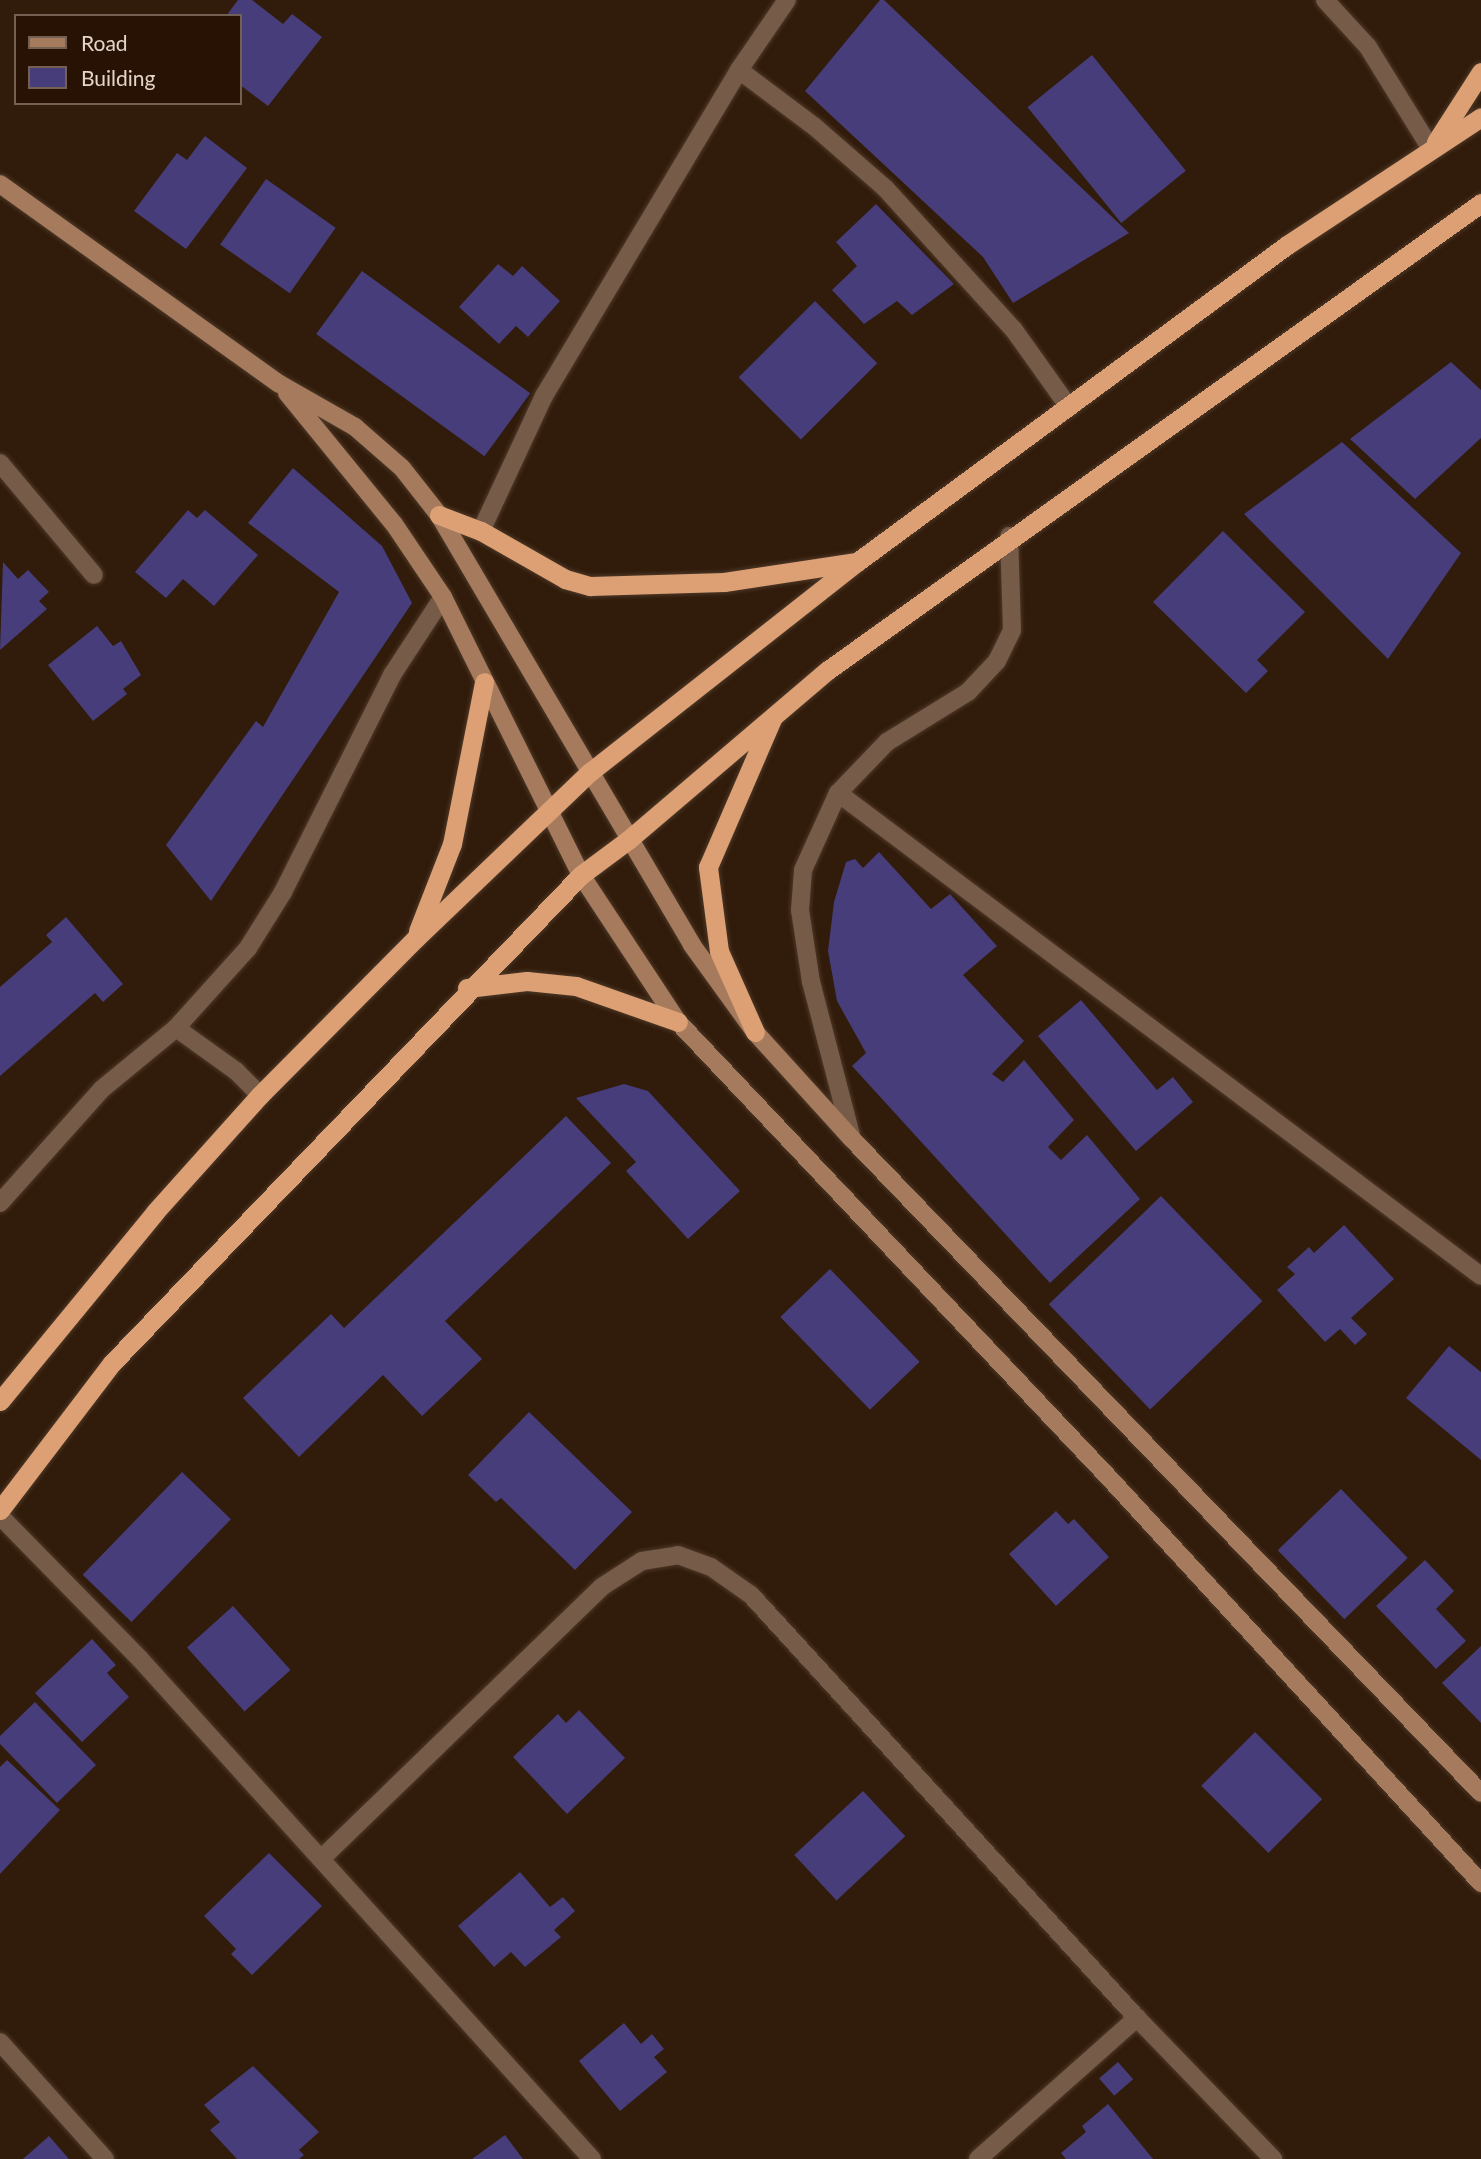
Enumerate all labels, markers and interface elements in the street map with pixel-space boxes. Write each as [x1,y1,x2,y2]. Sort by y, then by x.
legend [14,14,242,105]
text: Road [81,30,128,55]
text: Building [81,65,156,90]

